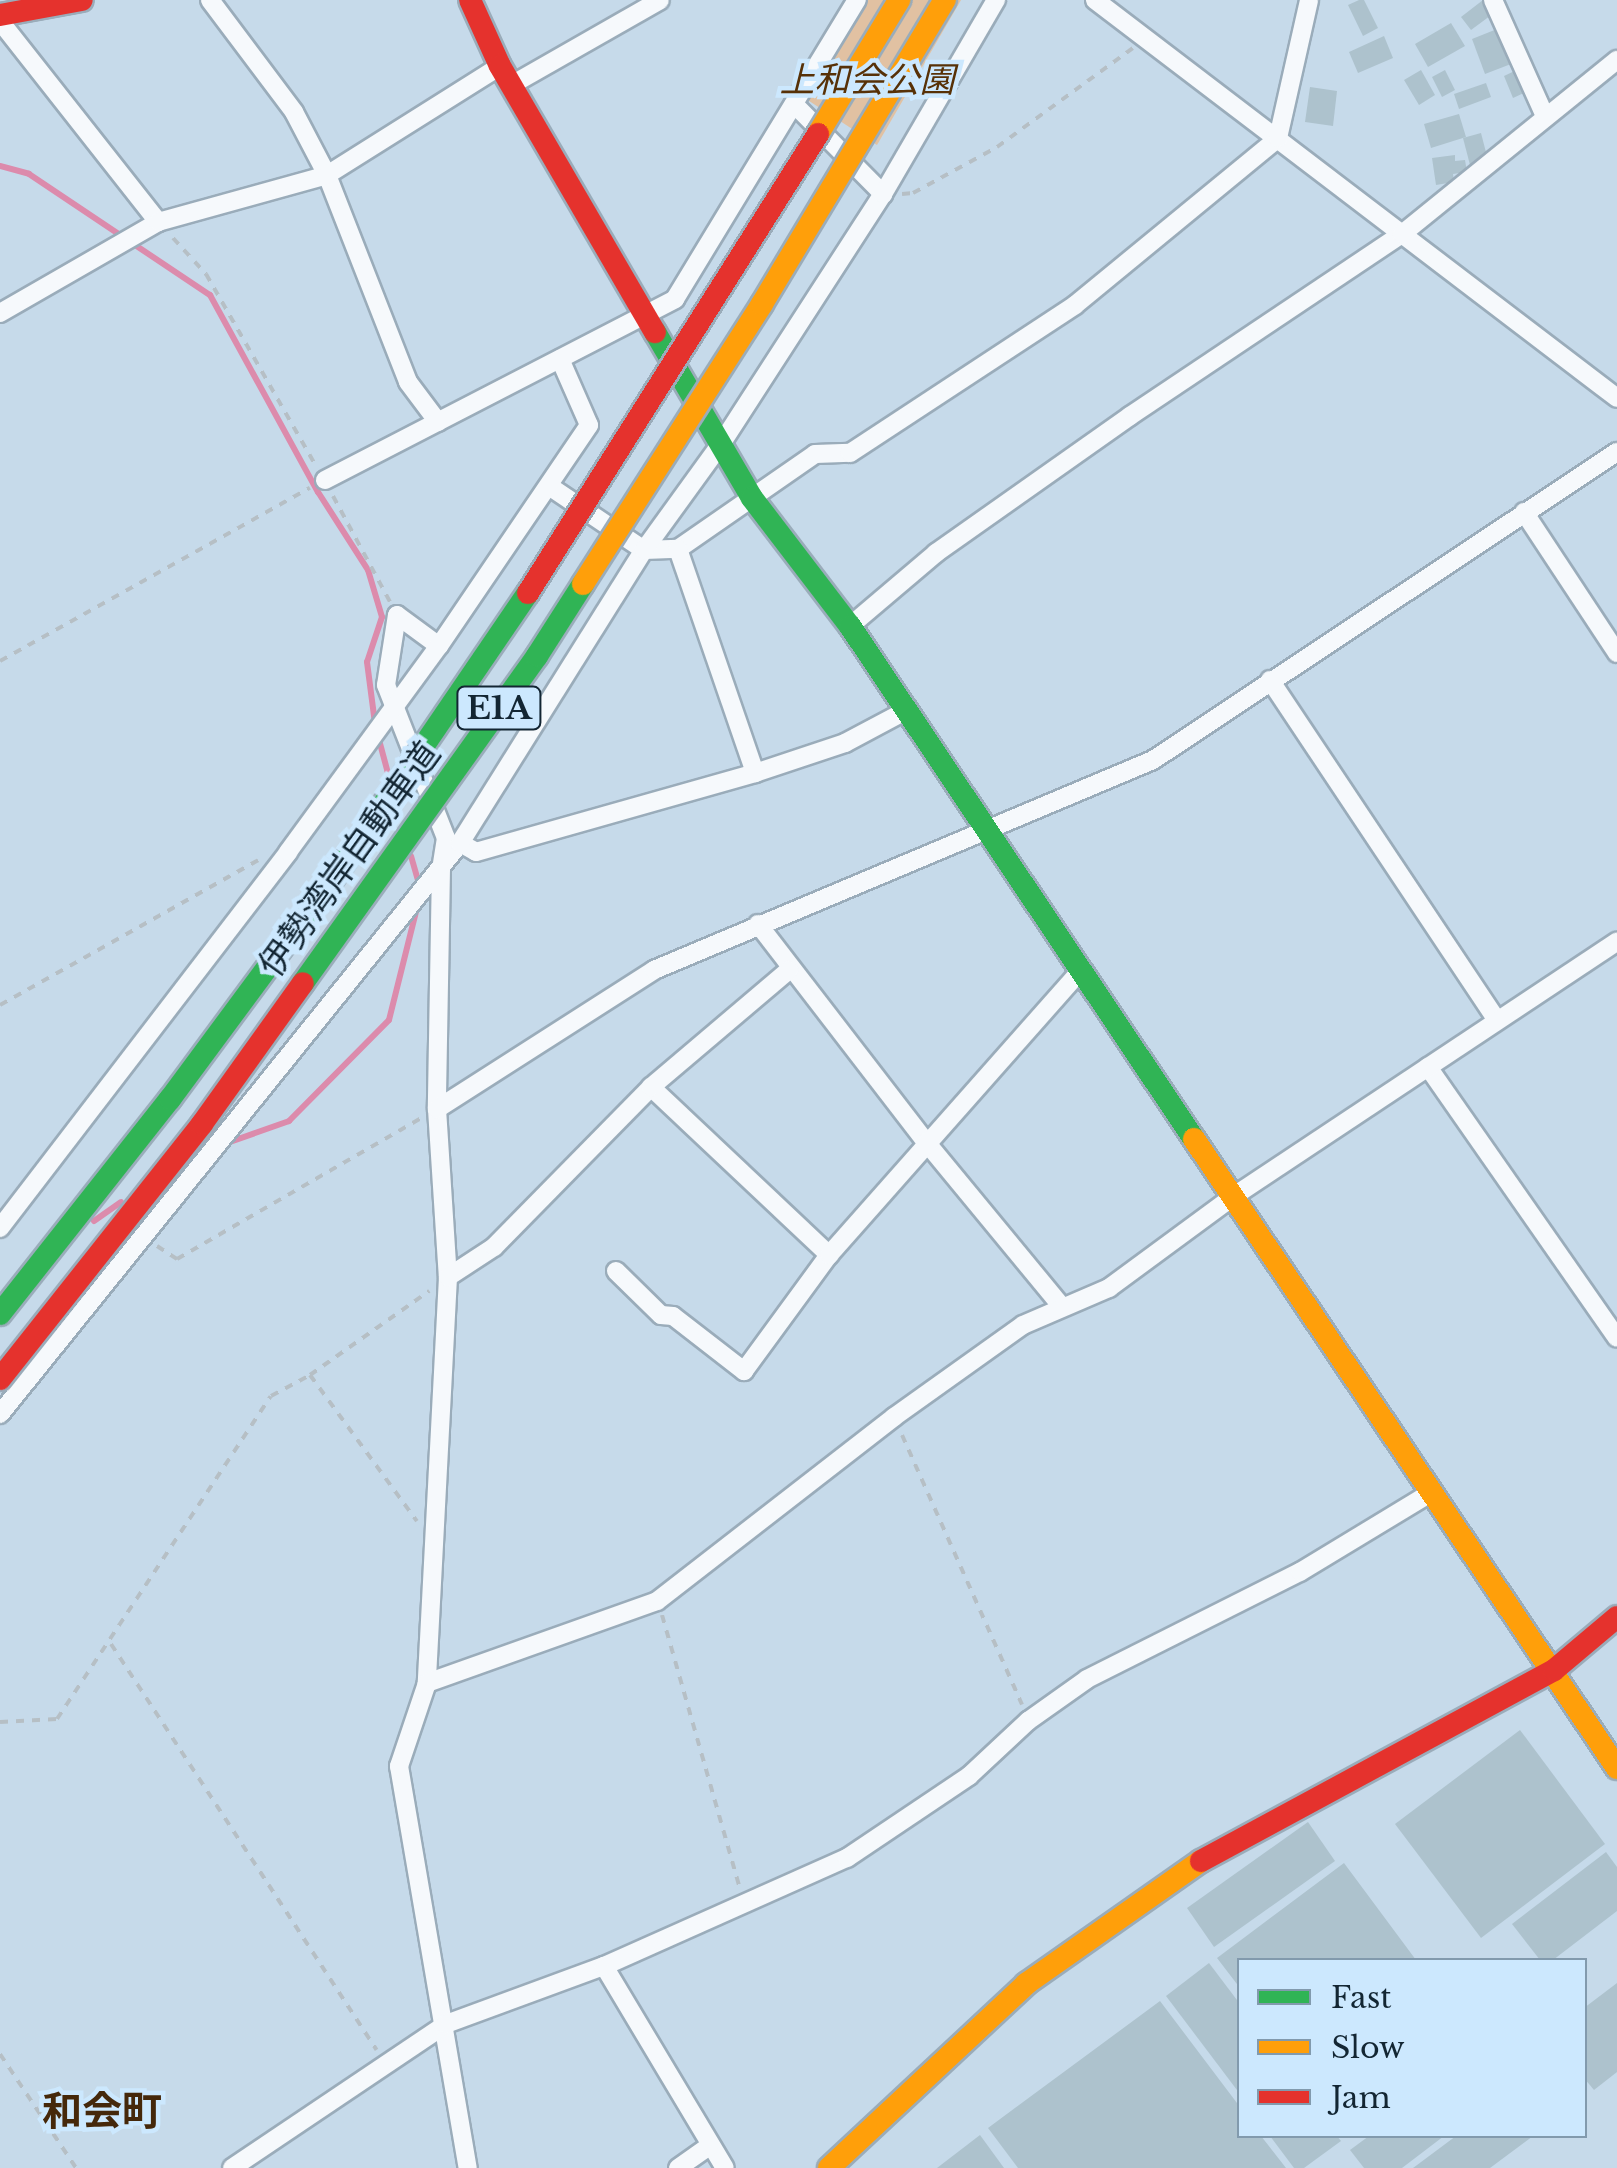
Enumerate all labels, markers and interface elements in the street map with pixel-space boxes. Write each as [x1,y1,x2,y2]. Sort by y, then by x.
park label: 上和会公園 [780,59,954,101]
road number: E1A [454,681,544,735]
street label: 伊勢湾岸自動車道 [250,733,448,985]
legend [1237,1958,1587,2138]
text: Fast [1331,1979,1392,2016]
text: Slow [1331,2029,1405,2066]
text: Jam [1331,2079,1391,2116]
district label: 和会町 [42,2087,162,2135]

